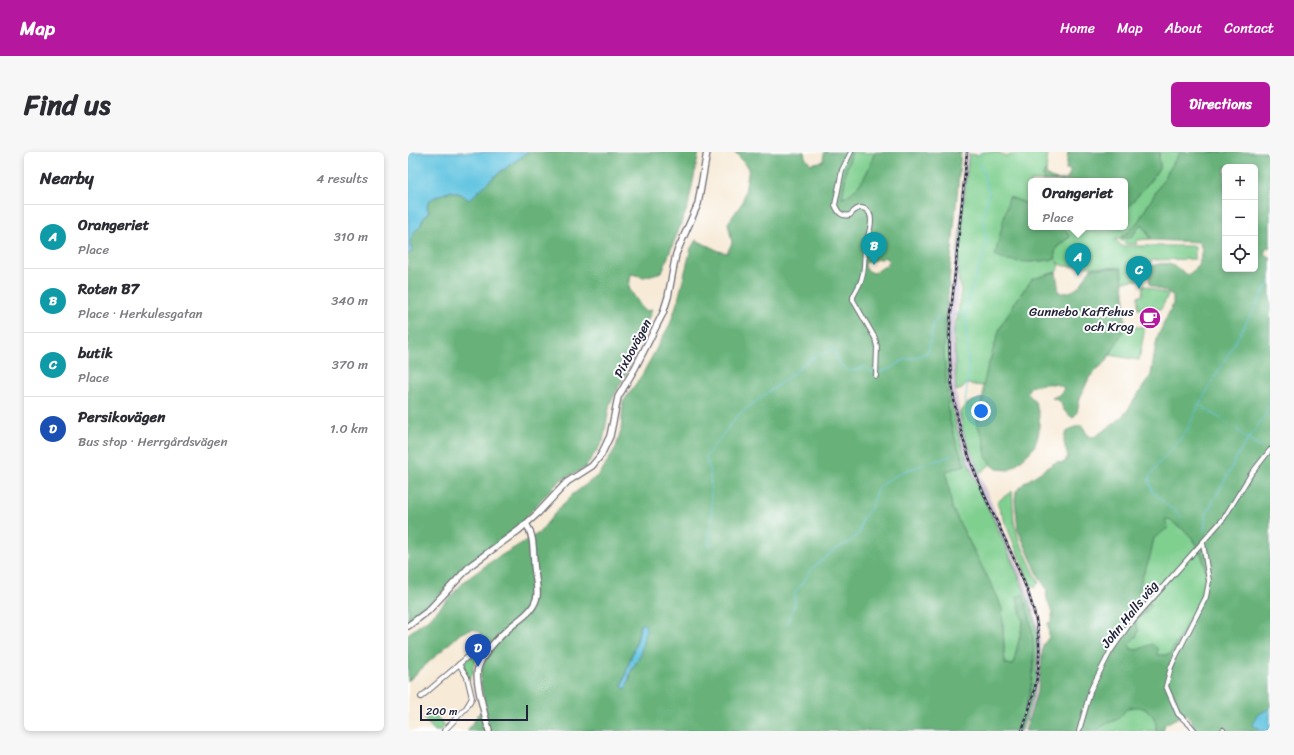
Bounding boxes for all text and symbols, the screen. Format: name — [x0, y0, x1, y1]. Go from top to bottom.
text: Map — [20, 12, 55, 45]
text: Home — [1060, 16, 1095, 41]
text: Map — [1117, 16, 1143, 41]
text: About — [1165, 16, 1202, 41]
text: Contact — [1224, 16, 1274, 41]
text: Find us — [24, 80, 111, 129]
button: Directions — [1171, 82, 1270, 127]
text: Nearby — [40, 163, 94, 193]
map controls — [1222, 164, 1258, 272]
button: + — [1222, 164, 1258, 200]
text: 4 results — [316, 167, 368, 190]
popup — [1028, 178, 1128, 230]
text: Orangeriet — [1042, 180, 1114, 206]
button: − — [1222, 200, 1258, 236]
text: Place — [1042, 206, 1074, 229]
text: Orangeriet — [78, 212, 149, 238]
text: A — [49, 225, 57, 248]
text: 310 m — [334, 225, 368, 248]
pin: B — [861, 232, 887, 265]
button: locate — [1222, 236, 1258, 272]
text: Place — [78, 238, 109, 261]
pin: A — [1065, 243, 1091, 276]
pin: C — [1126, 256, 1152, 289]
text: Roten B7 — [78, 276, 139, 302]
text: B — [49, 289, 57, 312]
text: 340 m — [331, 289, 368, 312]
place label: Gunnebo Kaffehus och Krog — [1029, 300, 1134, 338]
text: Place · Herkulesgatan — [78, 302, 202, 325]
cafe icon: Gunnebo Kaffehus och Krog — [1137, 305, 1163, 331]
street label: Pixbovägen — [607, 315, 658, 382]
text: butik — [78, 340, 113, 366]
text: C — [49, 353, 57, 376]
text: 370 m — [332, 353, 368, 376]
text: Place — [78, 366, 109, 389]
your location — [971, 401, 991, 421]
text: Persikovägen — [78, 404, 165, 430]
text: D — [49, 417, 57, 440]
text: 1.0 km — [330, 417, 368, 440]
text: Bus stop · Herrgårdsvägen — [78, 430, 228, 453]
street label: John Halls väg — [1094, 575, 1164, 654]
pin: D — [465, 634, 491, 667]
text: 200 m — [426, 702, 458, 721]
scale bar — [420, 703, 528, 722]

